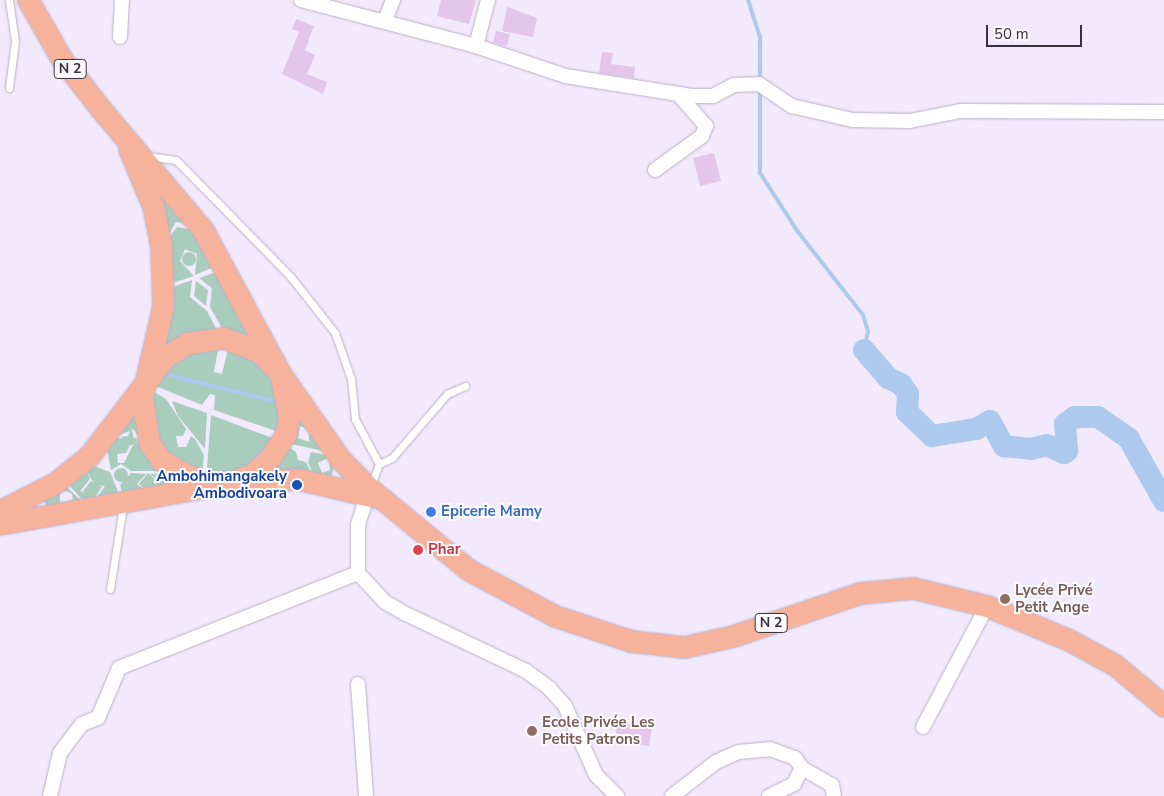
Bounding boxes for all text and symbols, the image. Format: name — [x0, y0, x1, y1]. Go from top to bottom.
scale bar — [989, 15, 1085, 47]
text: 50 m — [994, 24, 1029, 44]
road number: N 2 — [52, 58, 88, 80]
place label: Ambohimangakely Ambodivoara — [157, 467, 287, 502]
marker: Ambohimangakely Ambodivoara — [291, 479, 303, 491]
place label: Epicerie Mamy — [441, 503, 542, 521]
marker: Epicerie Mamy — [425, 506, 437, 518]
place label: Phar — [428, 541, 461, 559]
marker: Phar — [412, 544, 424, 556]
place label: Lycée Privé Petit Ange — [1015, 581, 1093, 616]
marker: Lycée Privé Petit Ange — [999, 593, 1011, 605]
road number: N 2 — [754, 612, 788, 634]
place label: Ecole Privée Les Petits Patrons — [542, 713, 655, 748]
marker: Ecole Privée Les Petits Patrons — [526, 725, 538, 737]

